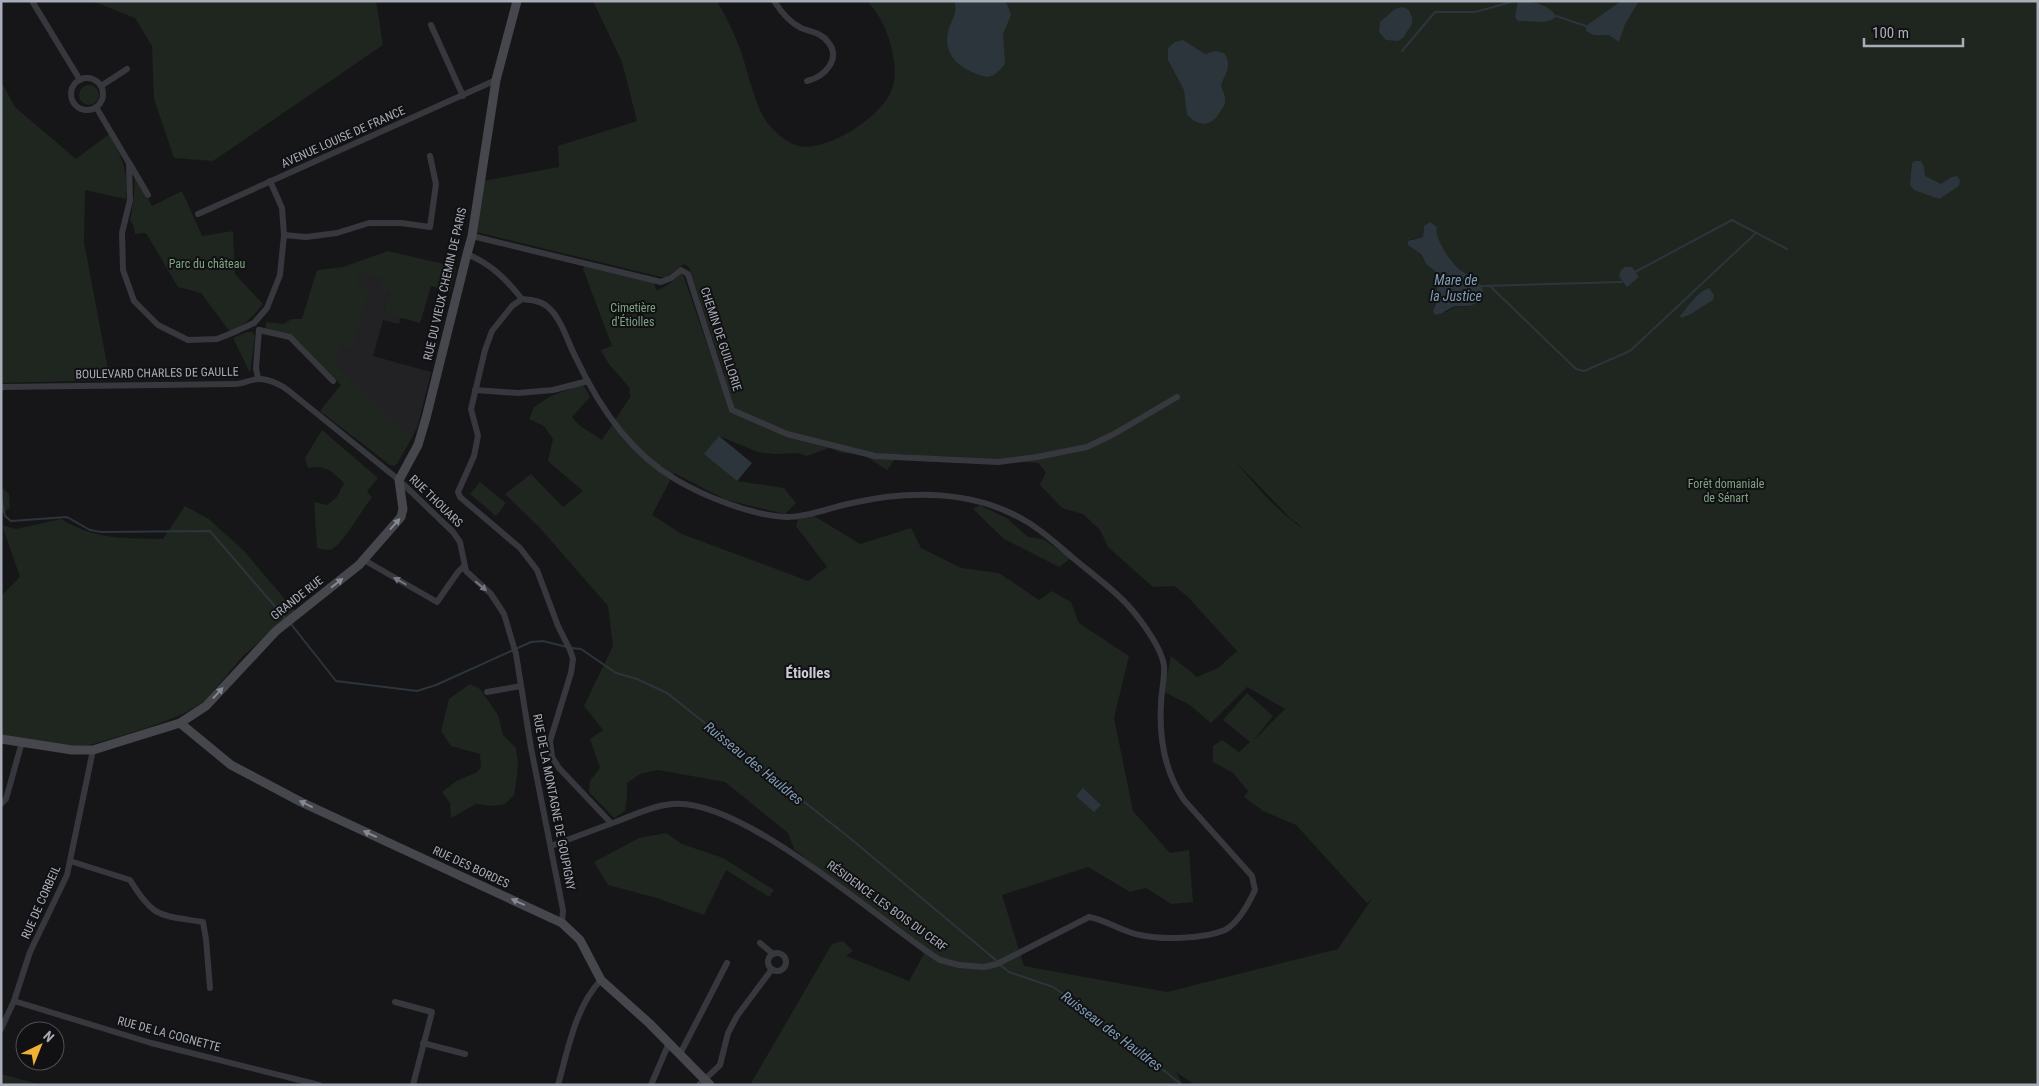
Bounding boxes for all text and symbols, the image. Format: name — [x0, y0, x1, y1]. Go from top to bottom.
scale bar — [1864, 15, 1963, 47]
text: 100 m — [1872, 24, 1909, 42]
street label: AVENUE LOUISE DE FRANCE — [279, 103, 407, 171]
street label: RUE DU VIEUX CHEMIN DE PARIS — [421, 206, 469, 362]
park label: Parc du château — [169, 257, 245, 271]
water label: Mare de la Justice — [1430, 272, 1482, 304]
street label: CHEMIN DE GUILLORIE — [698, 285, 744, 393]
park label: Cimetière d'Étiolles — [610, 301, 656, 329]
street label: BOULEVARD CHARLES DE GAULLE — [75, 365, 239, 381]
street label: RUE THOUARS — [406, 472, 466, 530]
park label: Forêt domaniale de Sénart — [1688, 477, 1765, 505]
one-way arrow — [389, 519, 401, 531]
street label: GRANDE RUE — [268, 573, 326, 623]
one-way arrow — [394, 576, 407, 585]
one-way arrow — [330, 577, 343, 588]
one-way arrow — [475, 580, 487, 591]
district label: Étiolles — [786, 664, 831, 682]
one-way arrow — [212, 687, 224, 699]
street label: RUE DE LA MONTAGNE DE GOUPIGNY — [530, 713, 578, 892]
water label: Ruisseau des Hauldres — [701, 718, 807, 808]
one-way arrow — [299, 800, 314, 808]
one-way arrow — [363, 830, 377, 838]
street label: RUE DES BORDES — [431, 843, 511, 891]
street label: RÉSIDENCE LES BOIS DU CERF — [824, 857, 951, 954]
street label: RUE DE CORBEIL — [19, 863, 64, 941]
one-way arrow — [511, 898, 525, 906]
water label: Ruisseau des Hauldres — [1058, 988, 1166, 1074]
street label: RUE DE LA COGNETTE — [116, 1014, 222, 1054]
north arrow — [15, 1021, 65, 1071]
text: N — [40, 1028, 57, 1045]

